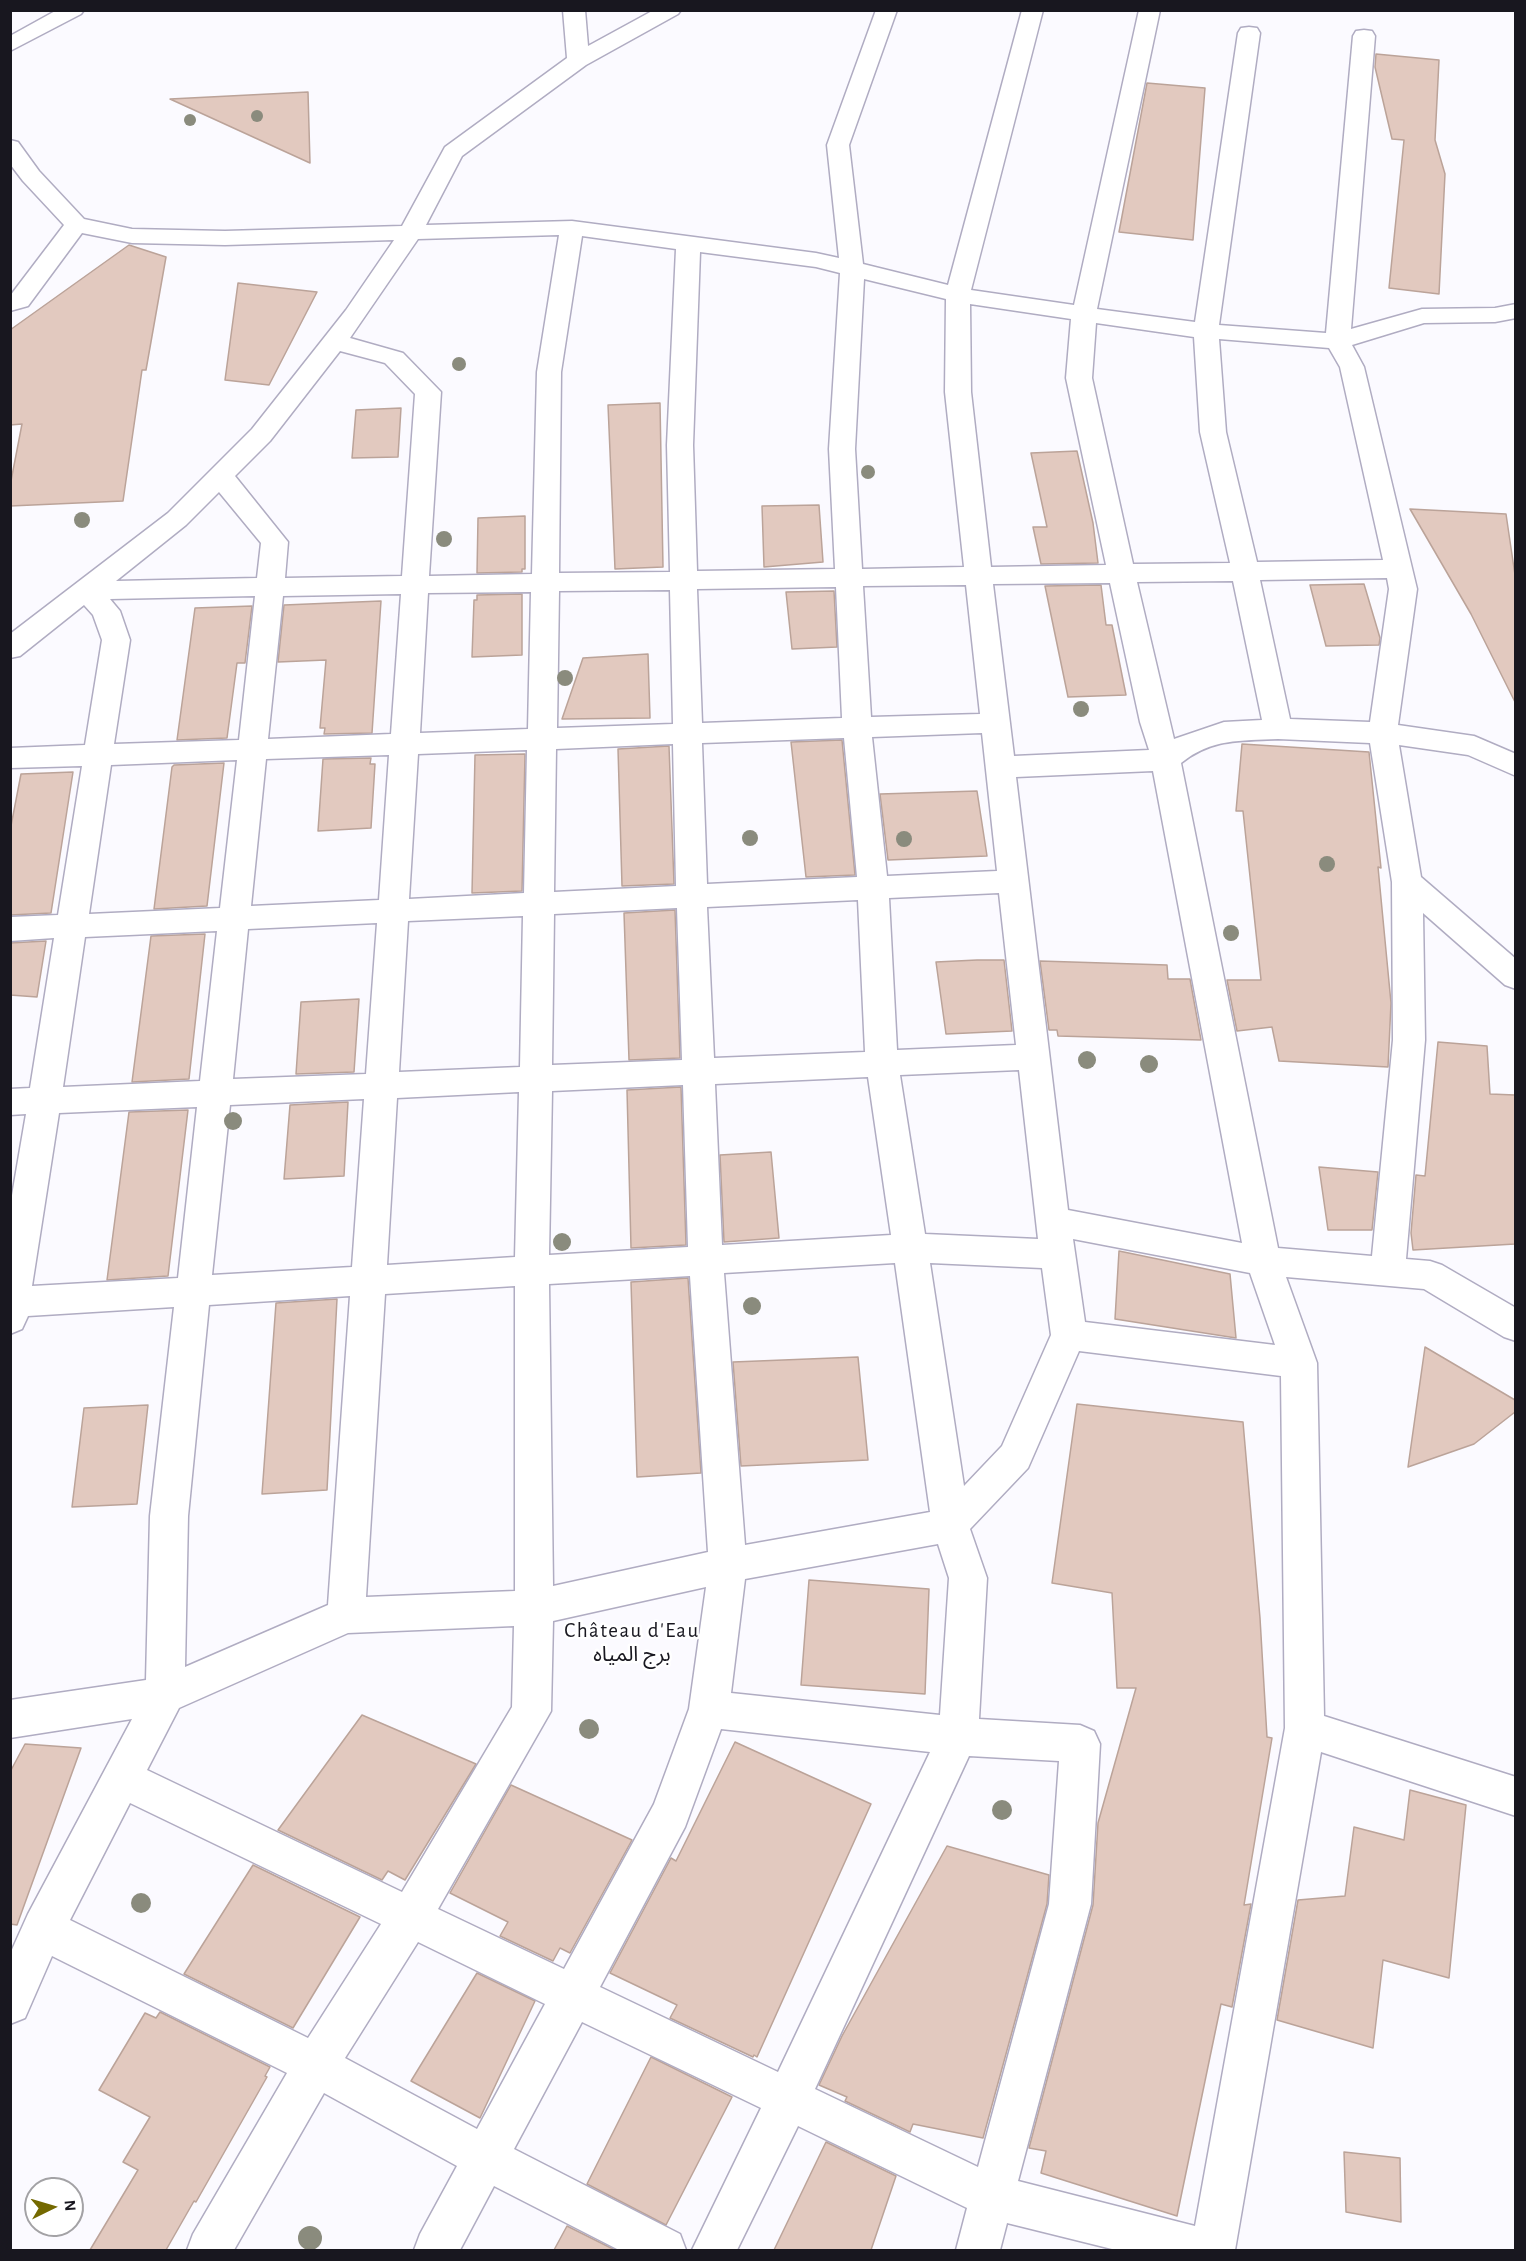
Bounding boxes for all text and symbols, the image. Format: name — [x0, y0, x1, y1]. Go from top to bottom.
district label: Château d'Eau برج المياه — [564, 1618, 700, 1668]
north arrow — [24, 2177, 84, 2237]
text: N — [61, 2199, 78, 2212]

